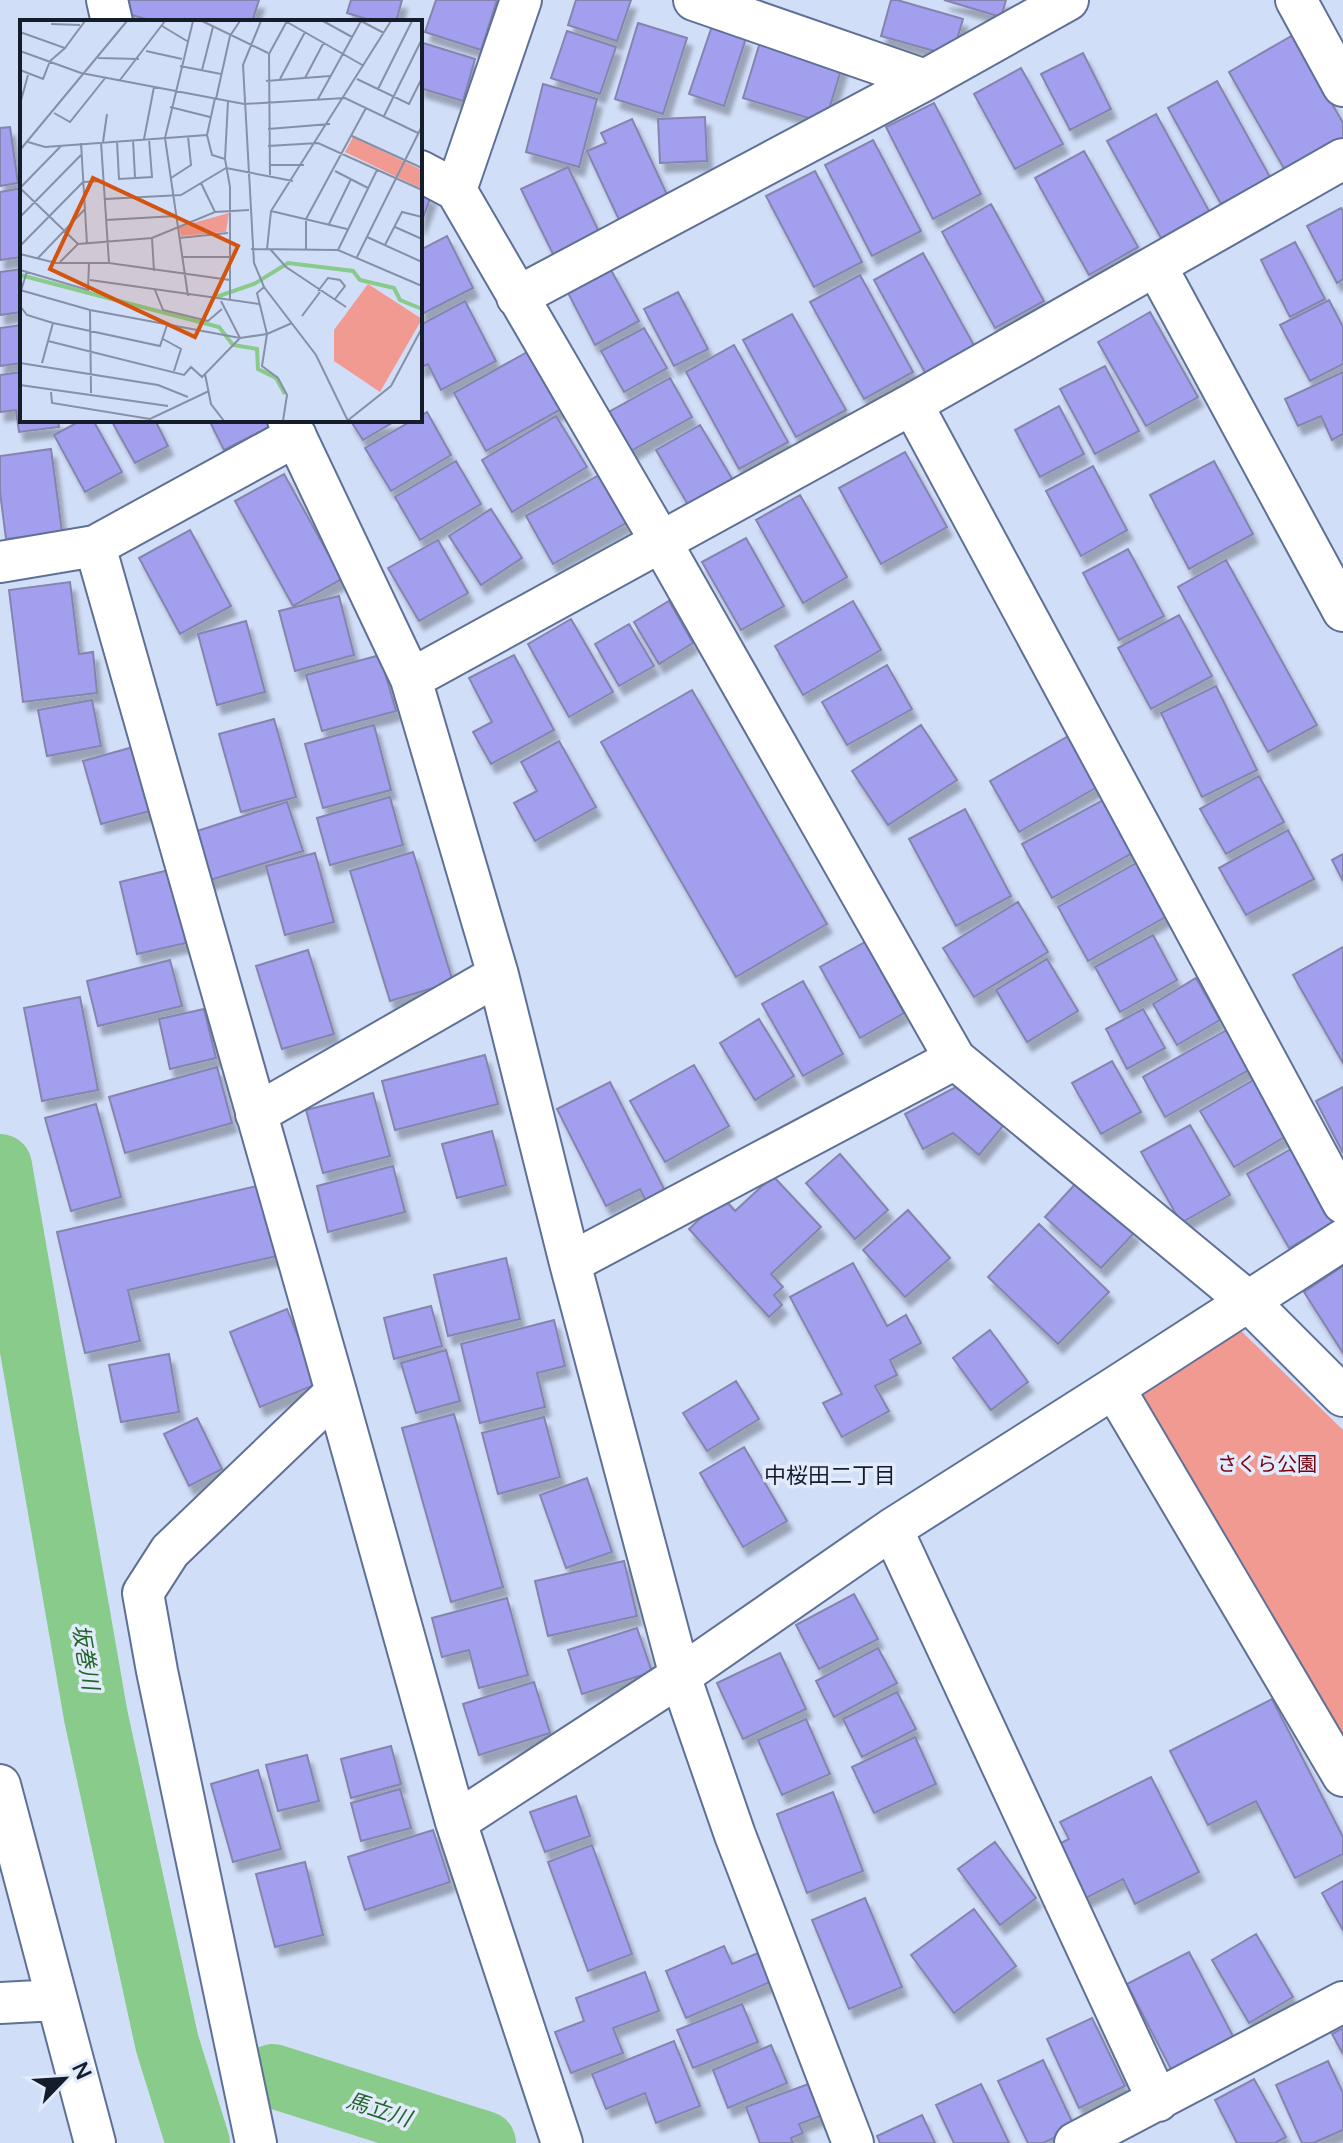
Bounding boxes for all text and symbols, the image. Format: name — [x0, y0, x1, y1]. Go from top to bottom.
inset map — [20, 20, 422, 422]
park label: さくら公園 — [1217, 1450, 1317, 1477]
district label: 中桜田二丁目 — [764, 1460, 896, 1490]
water label: 坂巻川 — [65, 1622, 107, 1694]
north arrow — [24, 2039, 104, 2119]
text: N — [65, 2057, 99, 2084]
water label: 馬立川 — [343, 2085, 417, 2134]

